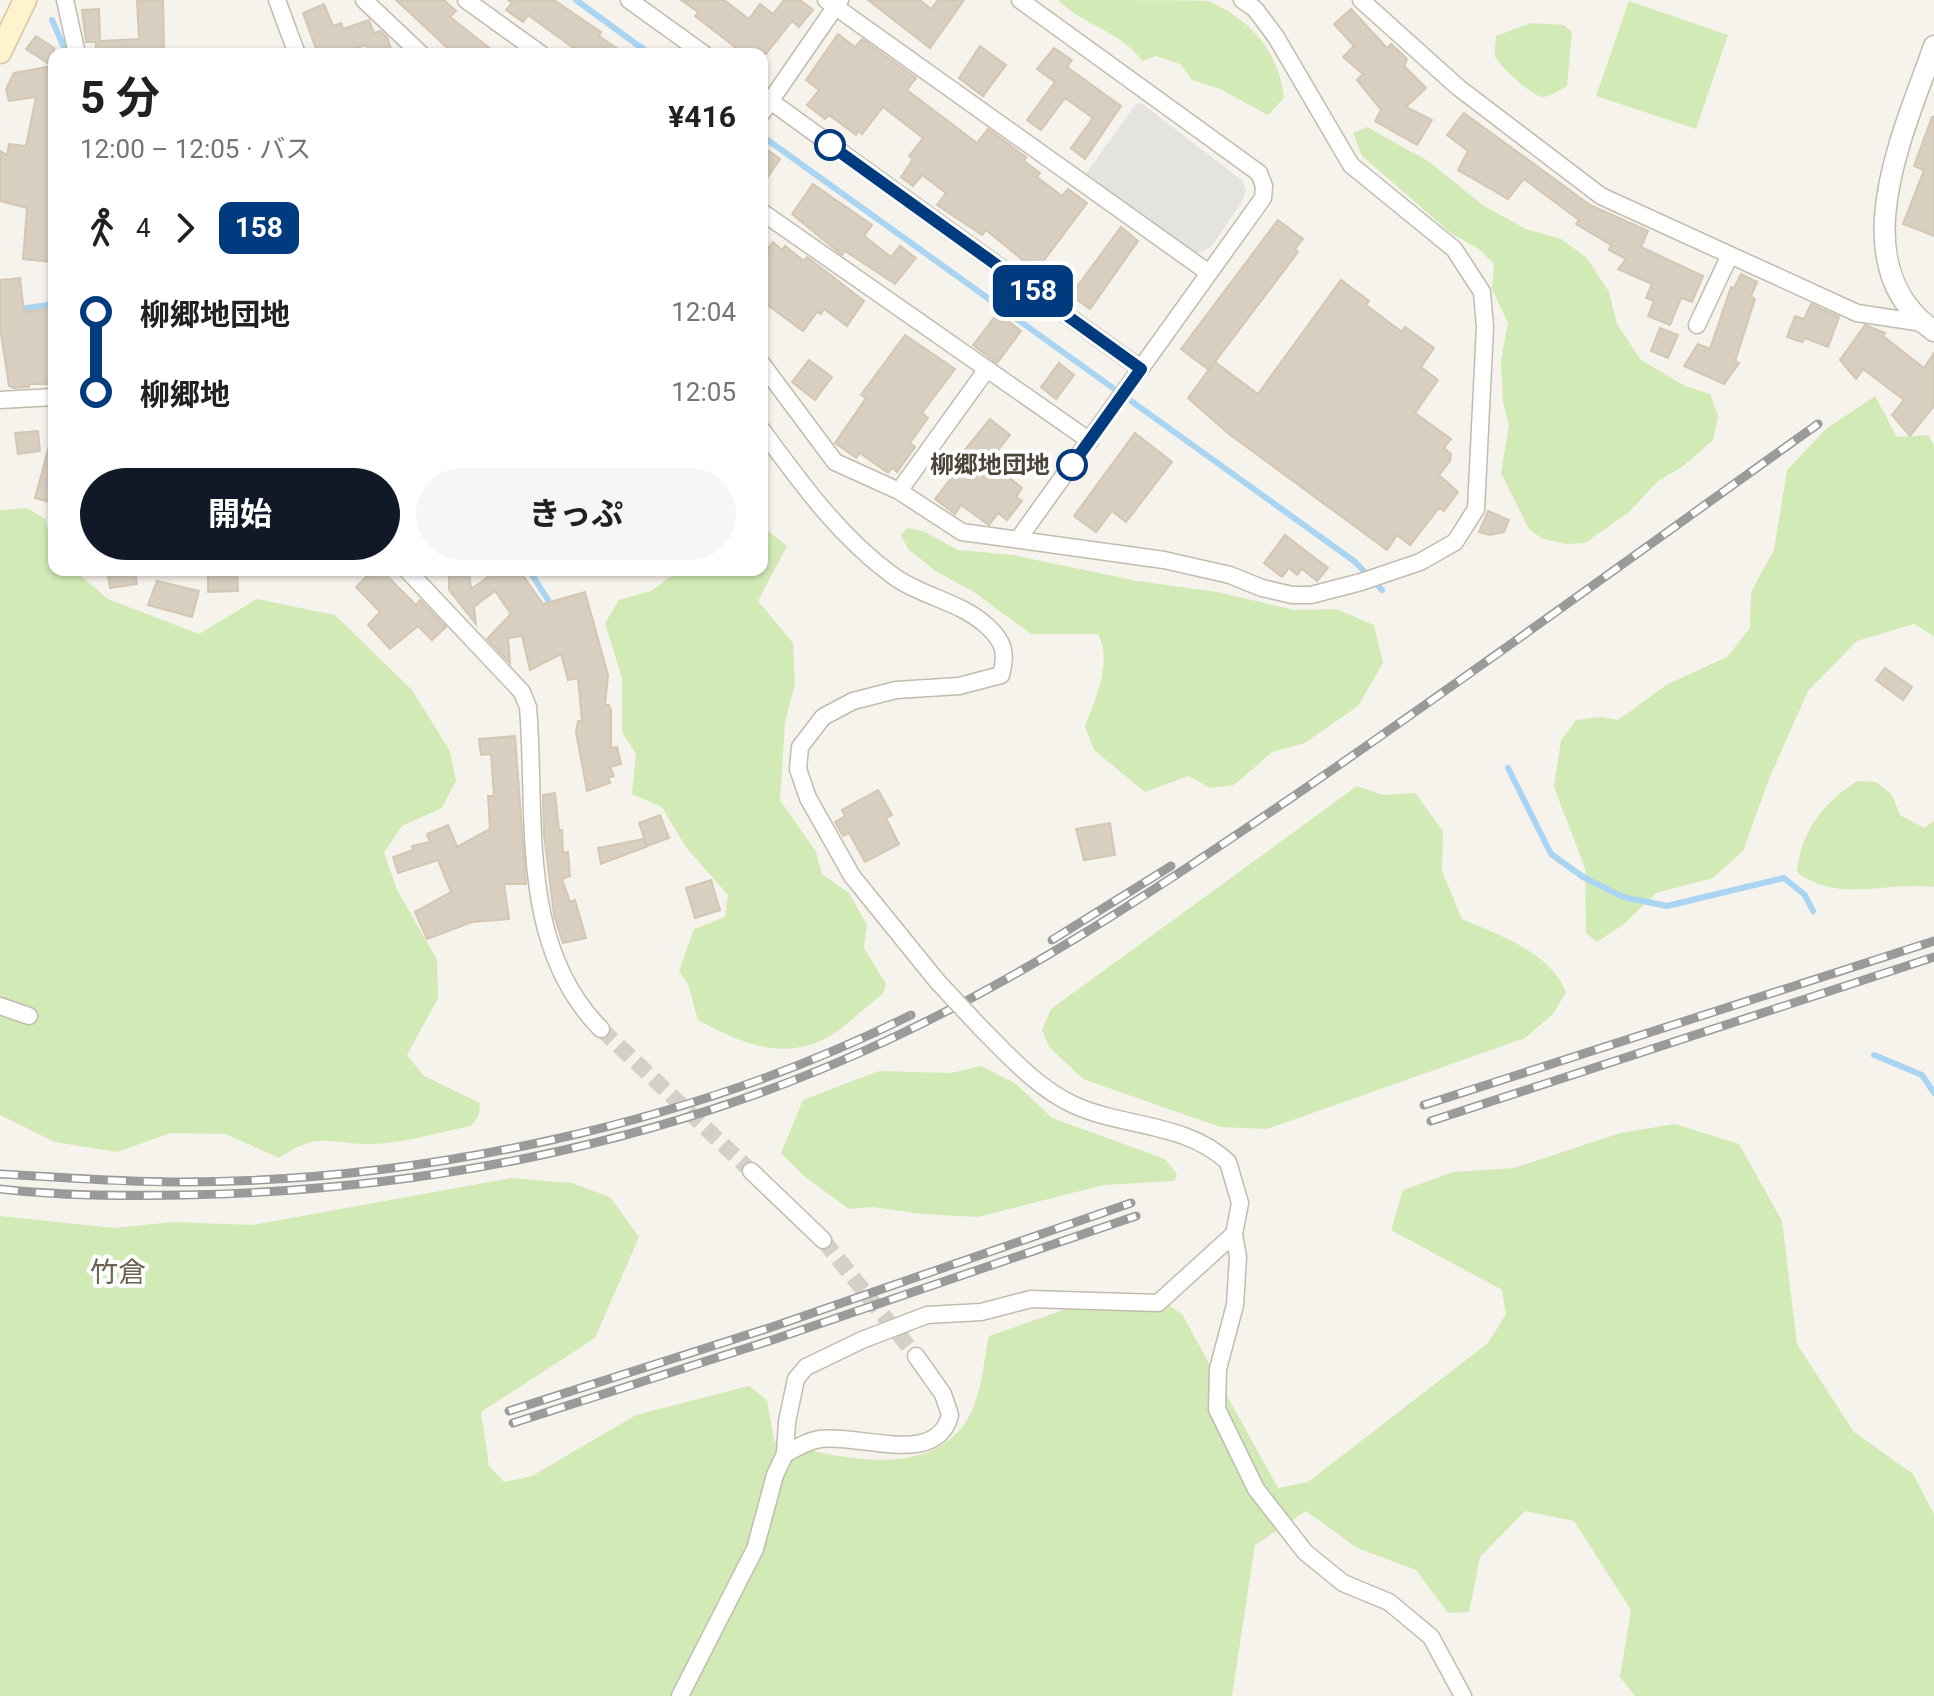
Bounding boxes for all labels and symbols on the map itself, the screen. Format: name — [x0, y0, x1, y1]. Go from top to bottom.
unlabelled marker — [815, 130, 845, 160]
line badge: 158 — [987, 265, 1079, 317]
marker: 柳郷地団地 — [1057, 450, 1087, 480]
place label: 柳郷地団地 — [930, 451, 1050, 479]
district label: 竹倉 — [90, 1256, 146, 1289]

